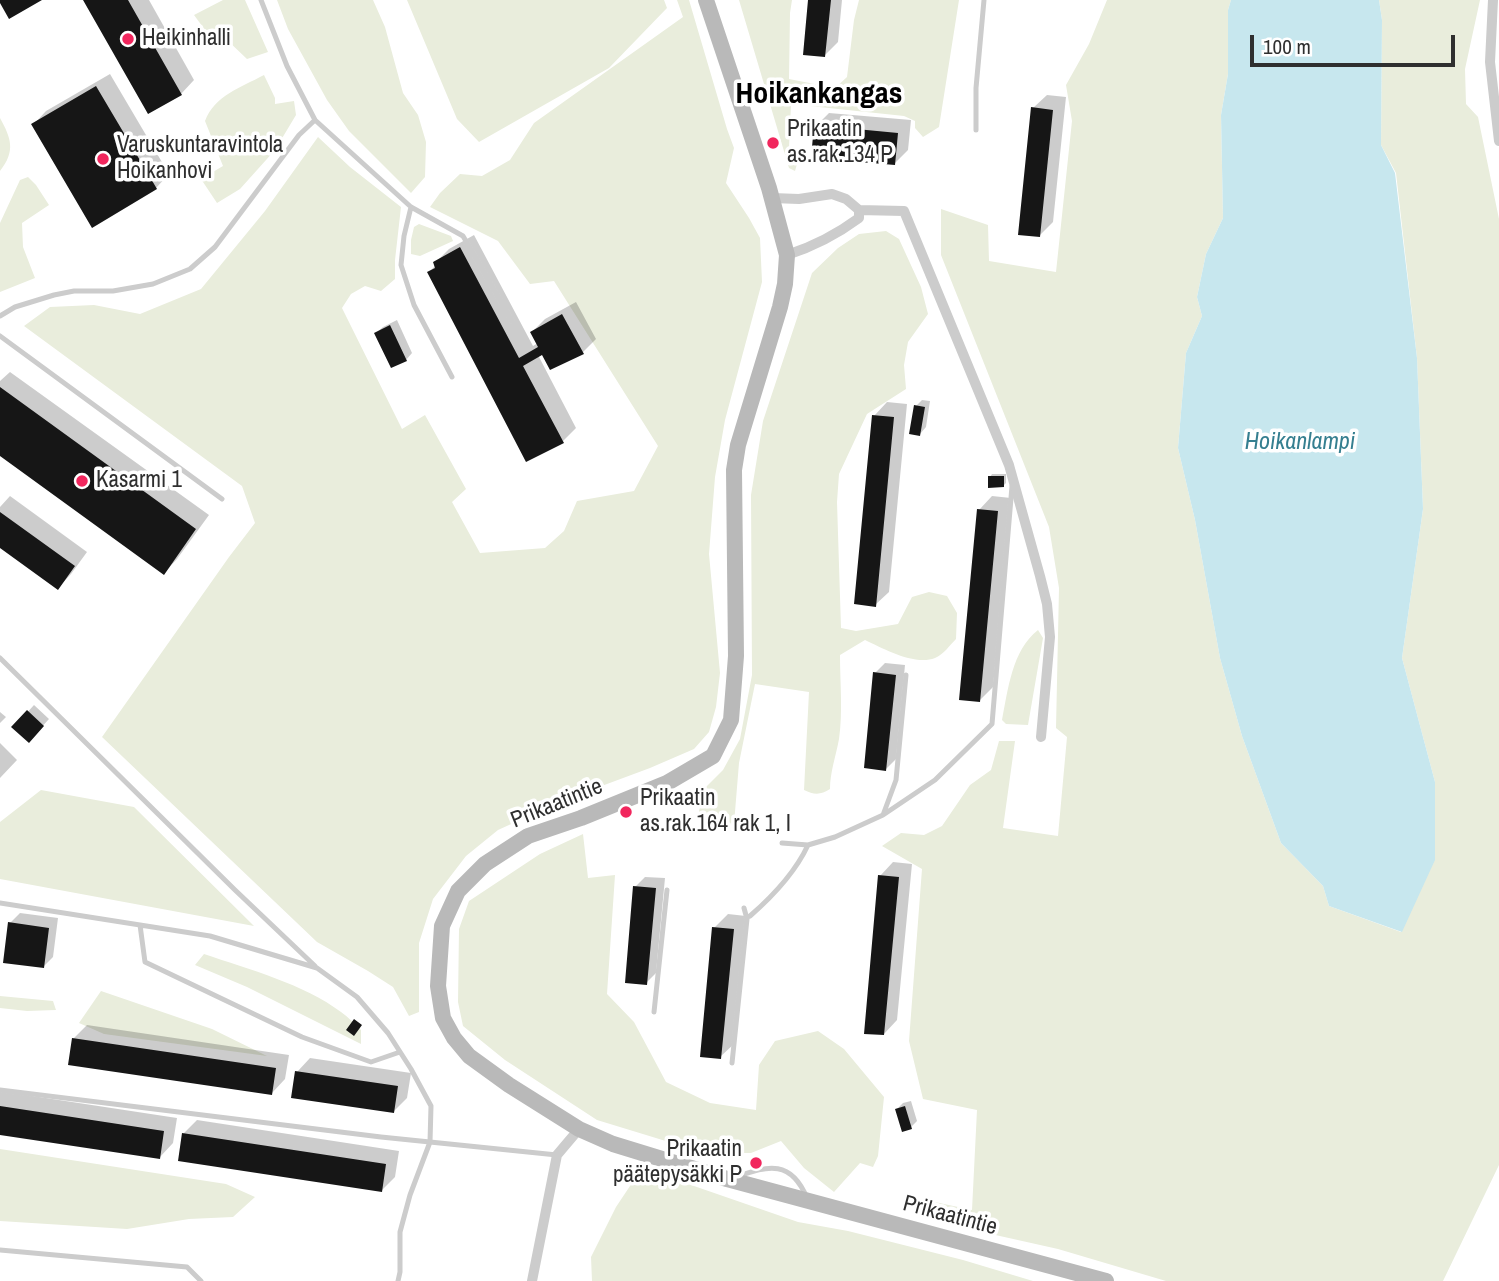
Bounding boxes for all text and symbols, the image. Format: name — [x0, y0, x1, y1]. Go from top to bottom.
scale bar — [1254, 21, 1459, 65]
place label: Heikinhalli — [142, 25, 231, 53]
marker: Heikinhalli — [120, 31, 136, 47]
text: 100 m — [1263, 32, 1311, 61]
district label: Hoikankangas — [736, 77, 902, 113]
place label: Prikaatin as.rak.134 P — [787, 116, 893, 170]
place label: Varuskuntaravintola Hoikanhovi — [117, 132, 283, 186]
marker: Prikaatin as.rak.134 P — [765, 135, 781, 151]
marker: Varuskuntaravintola Hoikanhovi — [95, 151, 111, 167]
water label: Hoikanlampi — [1245, 429, 1355, 457]
place label: Kasarmi 1 — [96, 467, 182, 495]
marker: Kasarmi 1 — [74, 473, 90, 489]
street label: Prikaatintie — [507, 773, 607, 835]
place label: Prikaatin as.rak.164 rak 1, I — [640, 785, 791, 839]
marker: Prikaatin as.rak.164 rak 1, I — [618, 804, 634, 820]
place label: Prikaatin päätepysäkki P — [613, 1136, 742, 1190]
marker: Prikaatin päätepysäkki P — [748, 1155, 764, 1171]
street label: Prikaatintie — [900, 1190, 1000, 1242]

